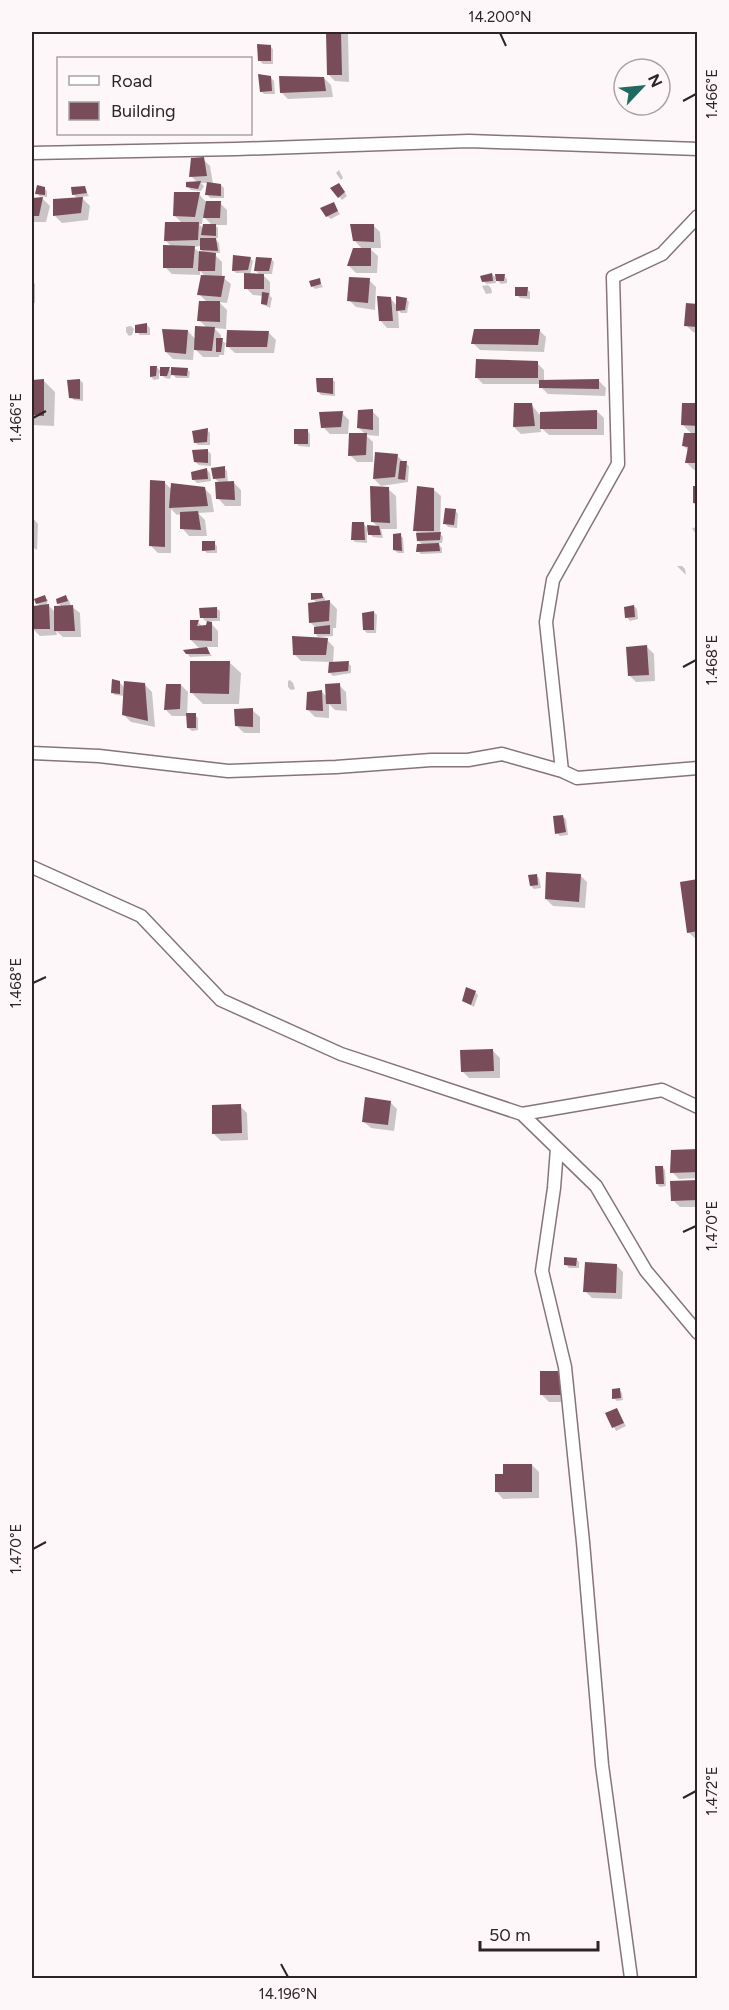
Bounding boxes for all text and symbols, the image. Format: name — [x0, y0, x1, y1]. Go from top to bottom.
text: 14.200°N — [468, 8, 532, 26]
legend — [57, 57, 252, 135]
north arrow — [612, 57, 672, 117]
text: 1.466°E — [703, 69, 721, 119]
text: Road — [111, 70, 152, 92]
text: N — [644, 71, 666, 90]
text: Building — [111, 100, 176, 122]
text: 1.466°E — [7, 393, 25, 443]
text: 1.468°E — [703, 635, 721, 685]
text: 1.468°E — [7, 958, 25, 1008]
text: 1.470°E — [703, 1201, 721, 1251]
text: 1.470°E — [7, 1524, 25, 1574]
text: 1.472°E — [703, 1766, 721, 1816]
scale bar — [480, 1914, 598, 1952]
text: 50 m — [489, 1924, 531, 1946]
text: 14.196°N — [259, 1985, 317, 2003]

